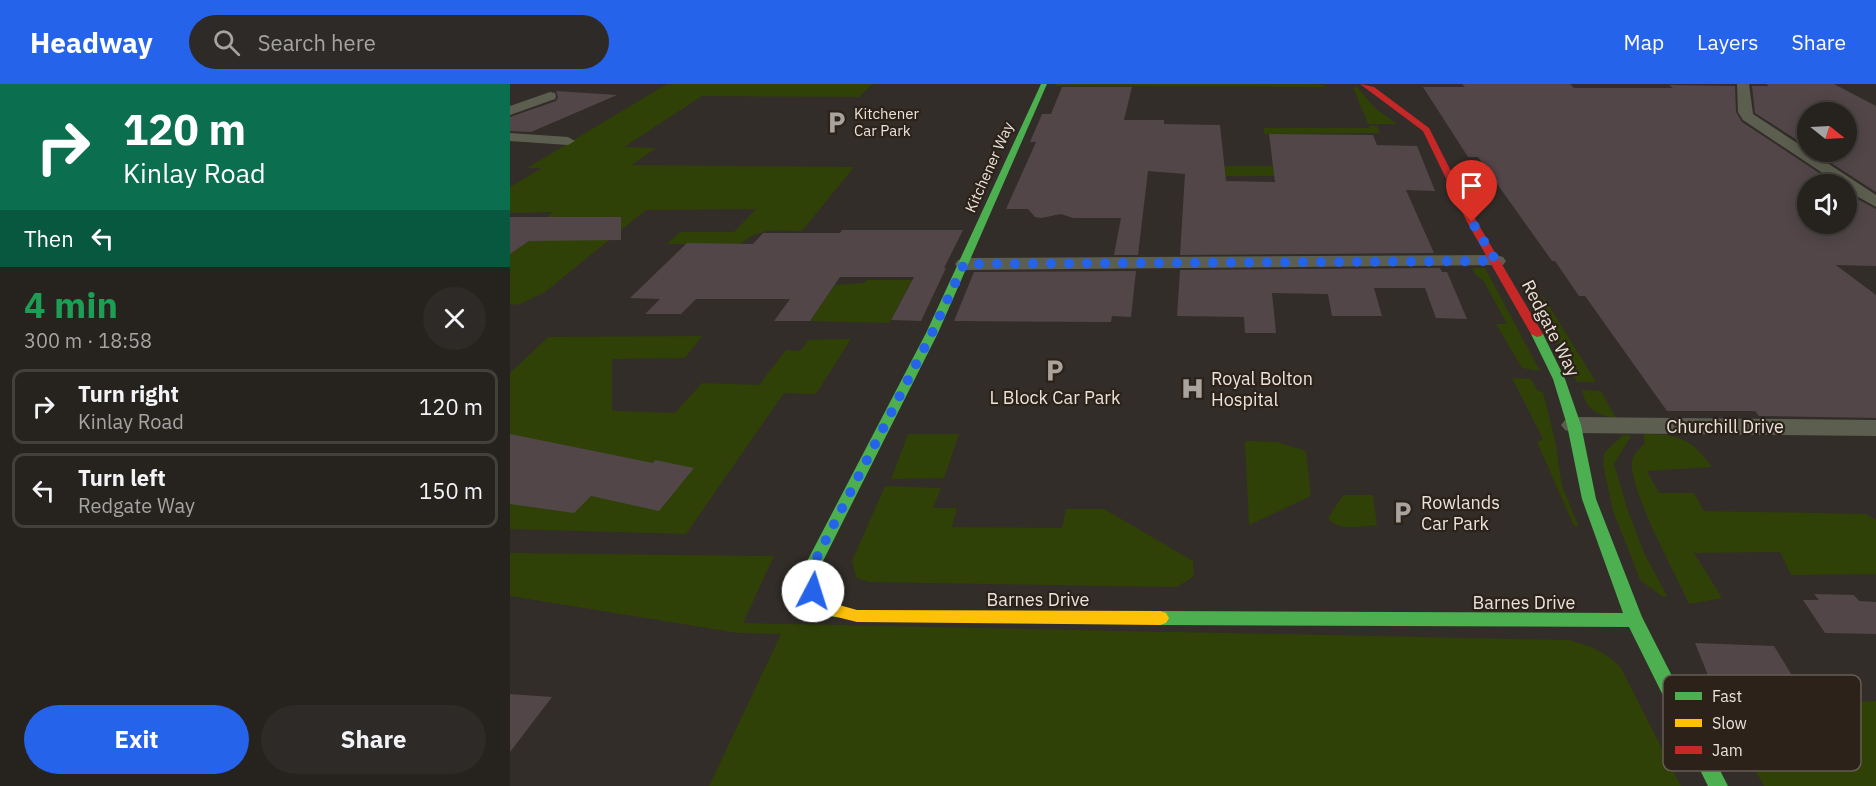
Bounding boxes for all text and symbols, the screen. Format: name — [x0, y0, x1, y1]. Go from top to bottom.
search box — [189, 15, 609, 69]
text: Headway — [30, 24, 153, 61]
icon: search — [210, 26, 243, 59]
text: Search here — [258, 28, 376, 57]
text: Map — [1624, 28, 1664, 56]
text: Layers — [1697, 28, 1759, 56]
text: Share — [1792, 28, 1846, 56]
text: 120 m — [123, 102, 246, 157]
north arrow — [1797, 102, 1857, 162]
map controls — [1797, 102, 1857, 234]
place label: Kitchener Car Park — [854, 104, 920, 140]
icon: right — [24, 108, 102, 186]
parking icon: Kitchener Car Park — [823, 109, 849, 135]
street label: Kitchener Way — [961, 118, 1018, 215]
text: Kinlay Road — [123, 155, 266, 190]
pin — [1446, 160, 1497, 222]
icon: arrive — [1455, 169, 1488, 202]
button: sound — [1797, 174, 1857, 234]
icon: left — [86, 222, 119, 255]
text: Then — [24, 224, 74, 253]
street label: Redgate Way — [1517, 276, 1585, 380]
text: 4 min — [24, 281, 118, 328]
button: close — [423, 287, 486, 350]
text: 300 m · 18:58 — [24, 327, 152, 354]
parking icon: L Block Car Park — [1042, 358, 1068, 384]
place label: Royal Bolton Hospital — [1211, 367, 1313, 411]
hospital icon: Royal Bolton Hospital — [1180, 375, 1206, 401]
text: Turn right — [78, 379, 179, 408]
place label: L Block Car Park — [990, 386, 1121, 409]
icon: right — [27, 390, 60, 423]
text: 120 m — [419, 392, 483, 421]
text: Kinlay Road — [78, 408, 184, 435]
street label: Churchill Drive — [1666, 415, 1784, 438]
text: Turn left — [78, 463, 166, 492]
icon: left — [27, 474, 60, 507]
text: 150 m — [419, 476, 483, 505]
place label: Rowlands Car Park — [1421, 491, 1500, 535]
text: Redgate Way — [78, 492, 195, 519]
parking icon: Rowlands Car Park — [1390, 499, 1416, 525]
position arrow — [781, 559, 845, 623]
street label: Barnes Drive — [987, 588, 1090, 611]
street label: Barnes Drive — [1473, 591, 1576, 614]
legend — [1663, 675, 1861, 771]
text: Fast — [1712, 686, 1742, 706]
button: Exit — [24, 705, 249, 774]
button: Share — [261, 705, 486, 774]
text: Slow — [1712, 713, 1747, 733]
text: Jam — [1712, 740, 1743, 760]

